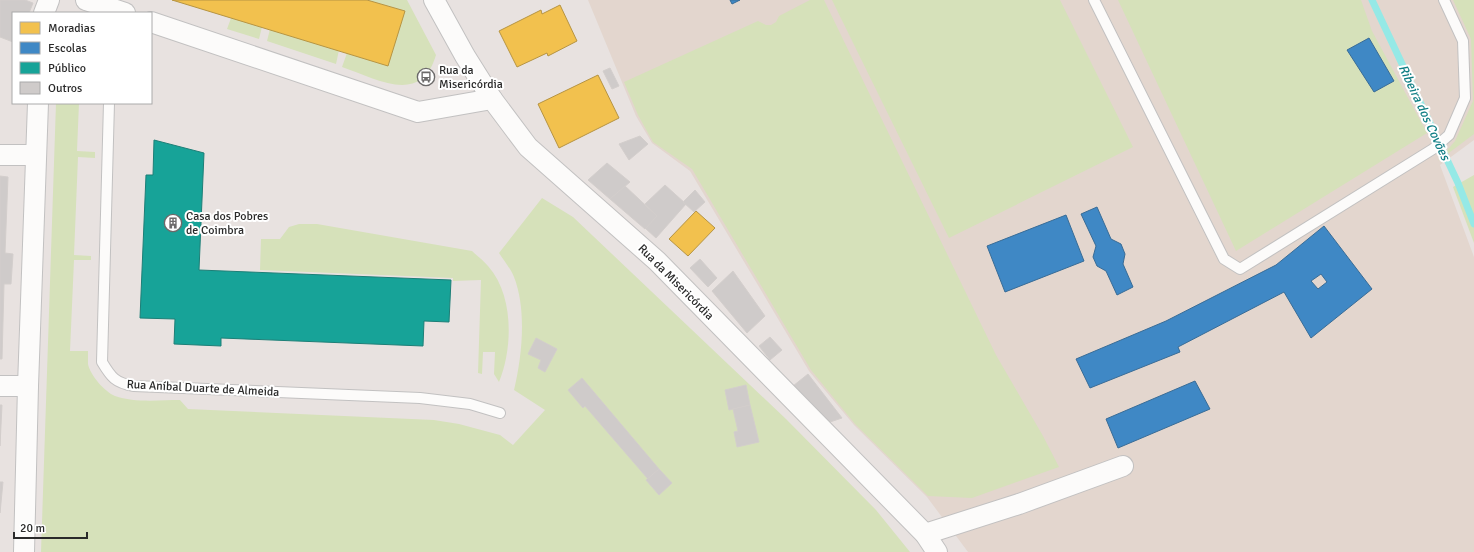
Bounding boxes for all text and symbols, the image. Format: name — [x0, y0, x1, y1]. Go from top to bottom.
legend — [12, 12, 152, 104]
text: Moradias — [48, 21, 95, 36]
text: Escolas — [48, 41, 87, 56]
text: Público — [48, 61, 86, 76]
water label: Ribeira dos Covões — [1395, 62, 1454, 164]
place label: Rua da Misericórdia — [439, 63, 503, 92]
bus stop icon: Rua da Misericórdia — [416, 67, 436, 87]
text: Outros — [48, 81, 82, 96]
place label: Casa dos Pobres de Coimbra — [186, 209, 268, 238]
building icon: Casa dos Pobres de Coimbra — [163, 213, 183, 233]
street label: Rua da Misericórdia — [635, 241, 717, 323]
street label: Rua Aníbal Duarte de Almeida — [126, 377, 280, 400]
scale bar — [14, 514, 87, 540]
text: 20 m — [20, 521, 45, 536]

